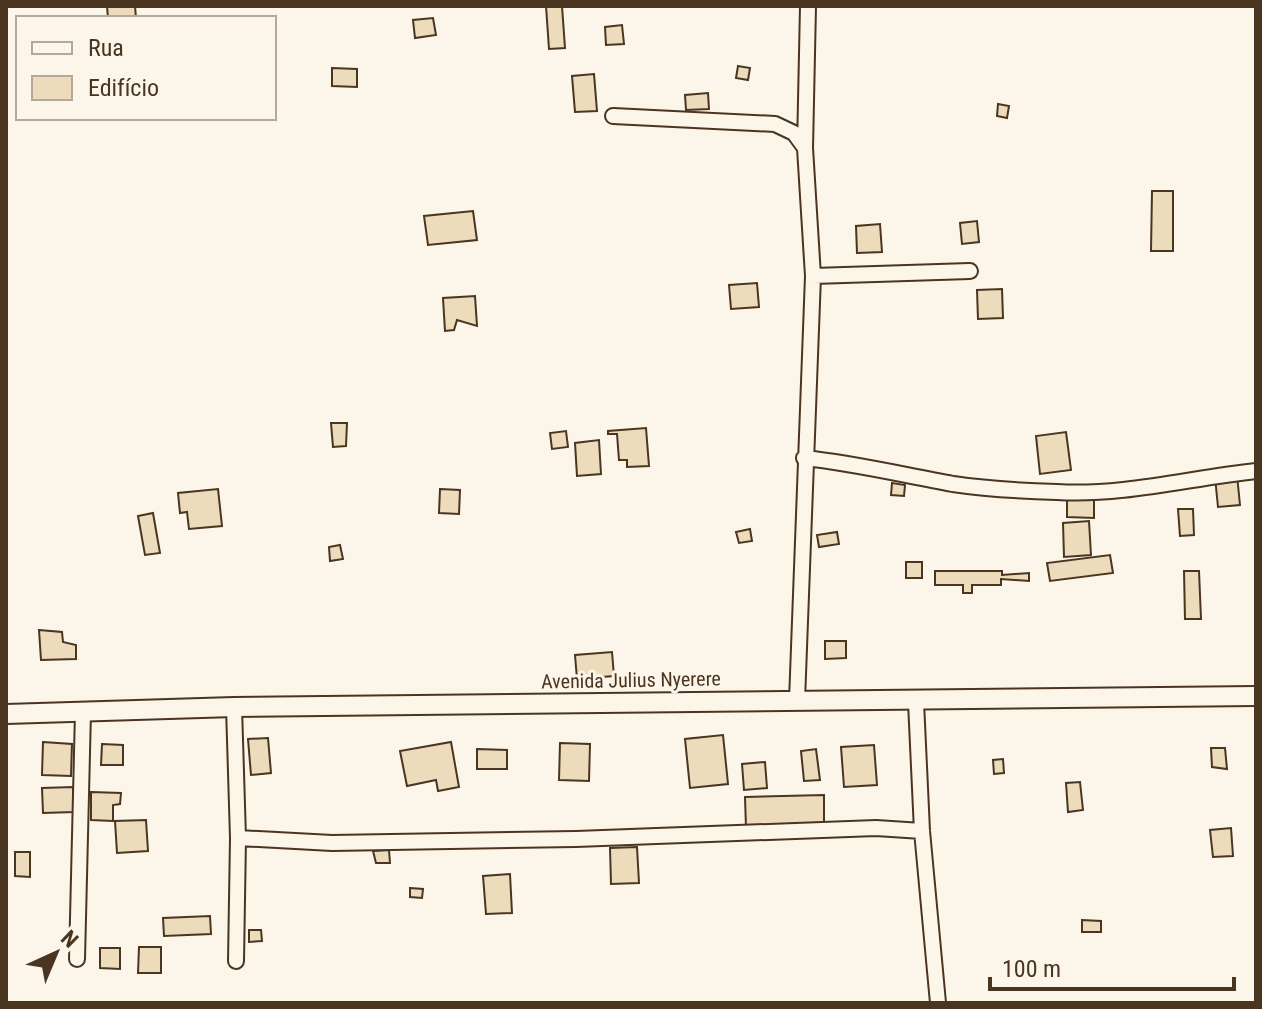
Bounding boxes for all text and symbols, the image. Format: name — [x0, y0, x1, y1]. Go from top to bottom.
legend — [16, 16, 276, 120]
text: Rua — [88, 34, 124, 62]
text: Edifício — [88, 74, 159, 102]
street label: Avenida Julius Nyerere — [541, 666, 721, 694]
north arrow — [16, 913, 96, 993]
text: N — [56, 925, 83, 953]
scale bar — [990, 941, 1234, 991]
text: 100 m — [1002, 955, 1061, 983]

